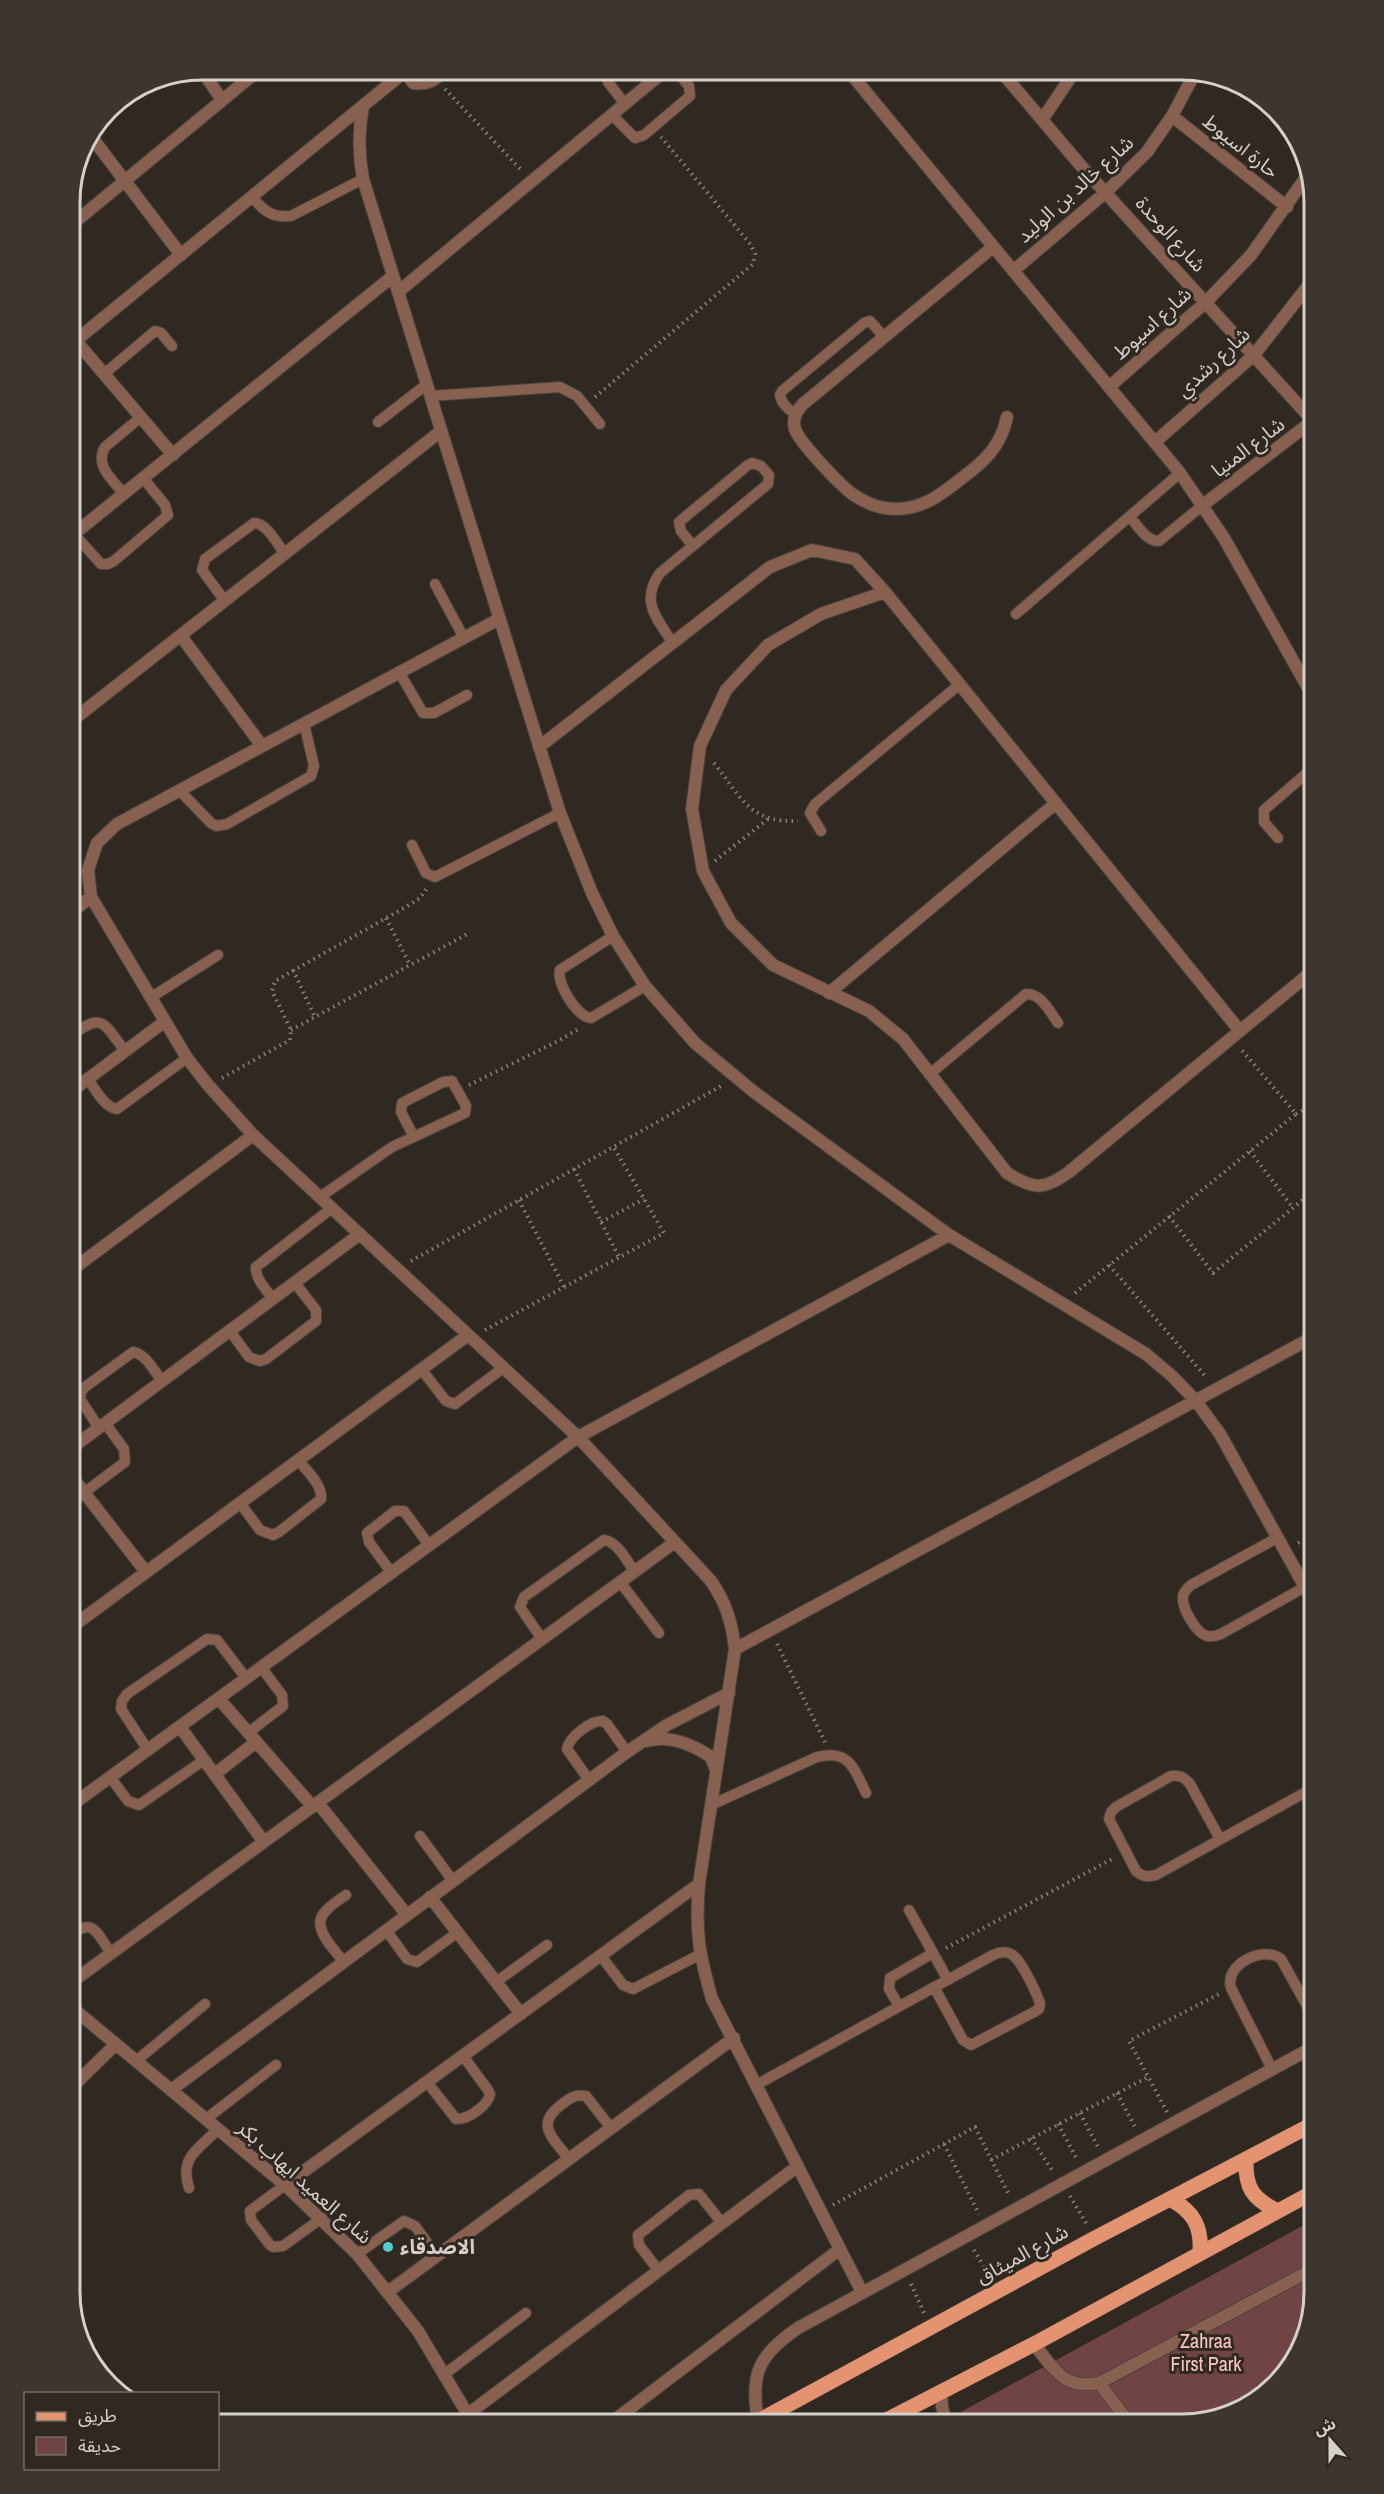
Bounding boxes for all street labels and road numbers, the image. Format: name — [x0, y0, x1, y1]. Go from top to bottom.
street label: حارة اسيوط — [1198, 107, 1285, 184]
street label: شارع خالد بن الوليد — [1010, 129, 1140, 250]
street label: شارع الوحدة — [1129, 190, 1213, 279]
street label: شارع اسيوط — [1107, 280, 1198, 366]
street label: شارع رشدي — [1170, 320, 1257, 405]
street label: شارع المنيا — [1206, 410, 1291, 485]
street label: شارع العميد ايهاب بكر — [230, 2113, 379, 2251]
street label: شارع الميثاق — [971, 2217, 1074, 2292]

